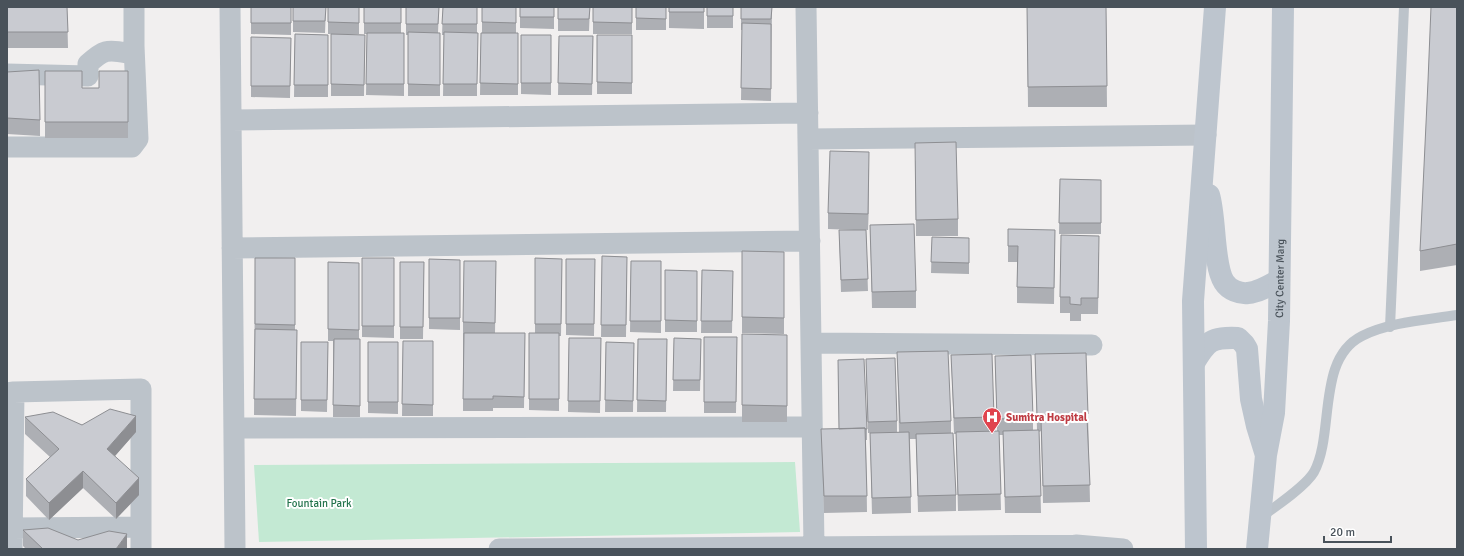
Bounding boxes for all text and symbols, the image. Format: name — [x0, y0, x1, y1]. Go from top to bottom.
street label: City Center Marg — [1273, 238, 1287, 318]
hospital icon: Sumitra Hospital — [981, 406, 1003, 434]
place label: Sumitra Hospital — [1006, 411, 1088, 424]
park label: Fountain Park — [286, 497, 352, 510]
scale bar — [1324, 518, 1391, 544]
text: 20 m — [1330, 525, 1355, 540]

